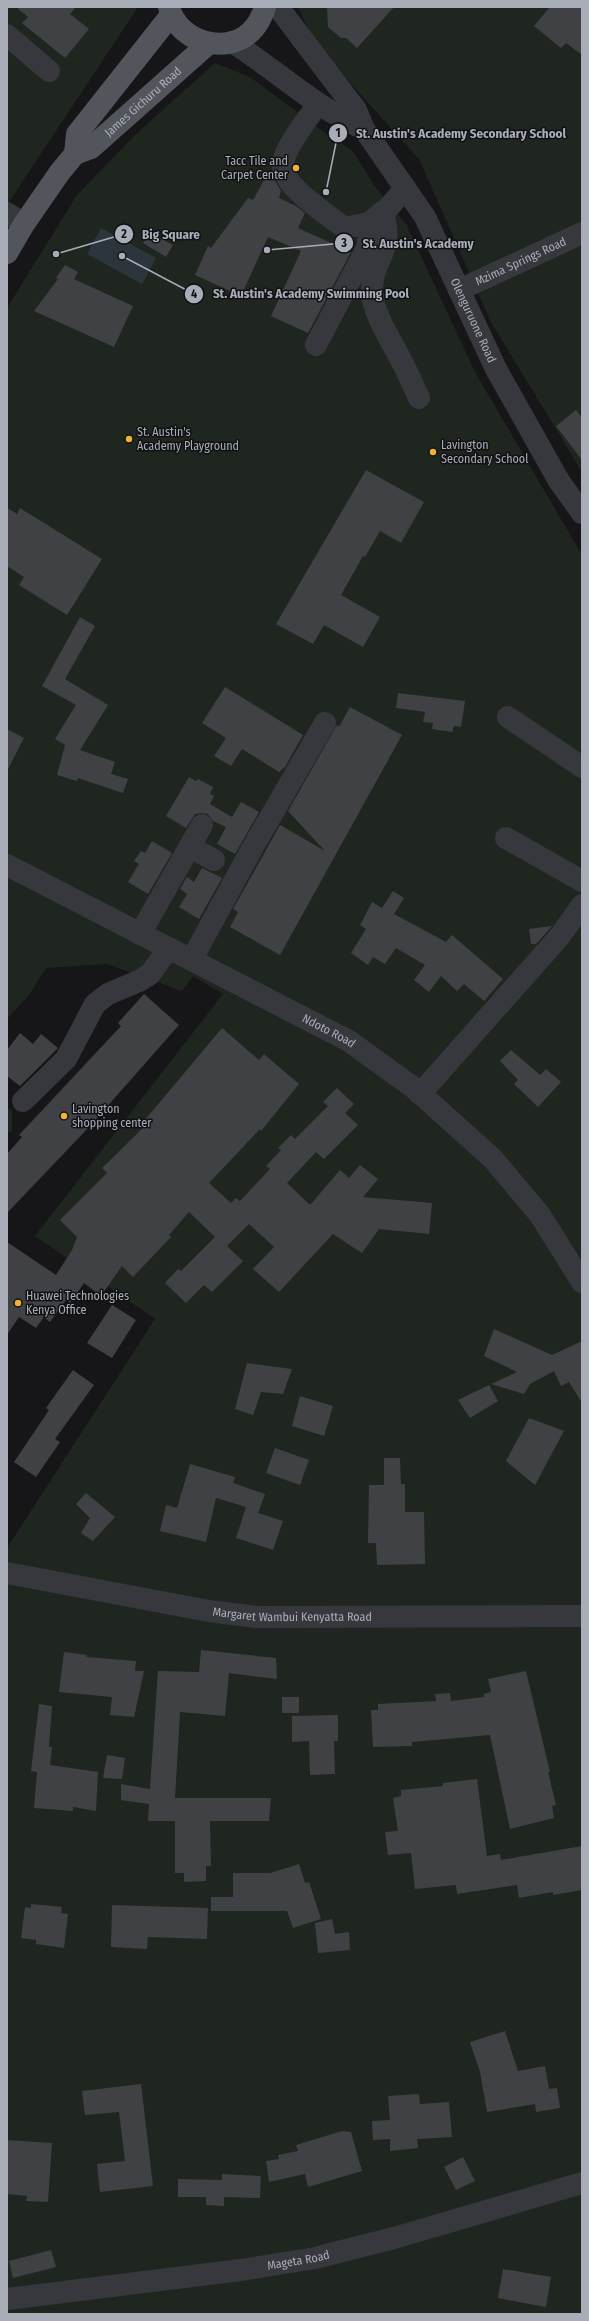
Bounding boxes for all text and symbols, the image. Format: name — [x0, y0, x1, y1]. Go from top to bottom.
street label: James Gichuru Road — [102, 64, 184, 140]
callout: St. Austin's Academy Secondary School — [328, 121, 574, 146]
text: 1 — [335, 126, 341, 140]
text: St. Austin's Academy Secondary School — [356, 126, 567, 141]
place label: Tacc Tile and Carpet Center — [221, 154, 289, 182]
marker: Tacc Tile and Carpet Center — [291, 163, 301, 173]
callout: Big Square — [114, 222, 208, 247]
text: 2 — [120, 227, 127, 241]
text: Big Square — [142, 227, 200, 242]
callout: St. Austin's Academy — [334, 231, 481, 256]
street label: Mzima Springs Road — [473, 234, 568, 288]
text: 3 — [340, 236, 347, 250]
text: St. Austin's Academy — [362, 236, 474, 251]
street label: Olenguruone Road — [448, 276, 499, 365]
callout: St. Austin's Academy Swimming Pool — [184, 281, 417, 306]
text: St. Austin's Academy Swimming Pool — [213, 286, 410, 301]
text: 4 — [191, 287, 197, 301]
place label: St. Austin's Academy Playground — [137, 425, 239, 453]
marker: St. Austin's Academy Playground — [124, 434, 134, 444]
place label: Lavington Secondary School — [441, 438, 528, 466]
marker: Lavington Secondary School — [428, 447, 438, 457]
street label: Ndoto Road — [300, 1011, 358, 1050]
place label: Lavington shopping center — [72, 1102, 152, 1130]
marker: Lavington shopping center — [59, 1111, 69, 1121]
place label: Huawei Technologies Kenya Office — [26, 1289, 129, 1317]
marker: Huawei Technologies Kenya Office — [13, 1298, 23, 1308]
street label: Margaret Wambui Kenyatta Road — [212, 1605, 372, 1624]
street label: Mageta Road — [266, 2248, 331, 2273]

